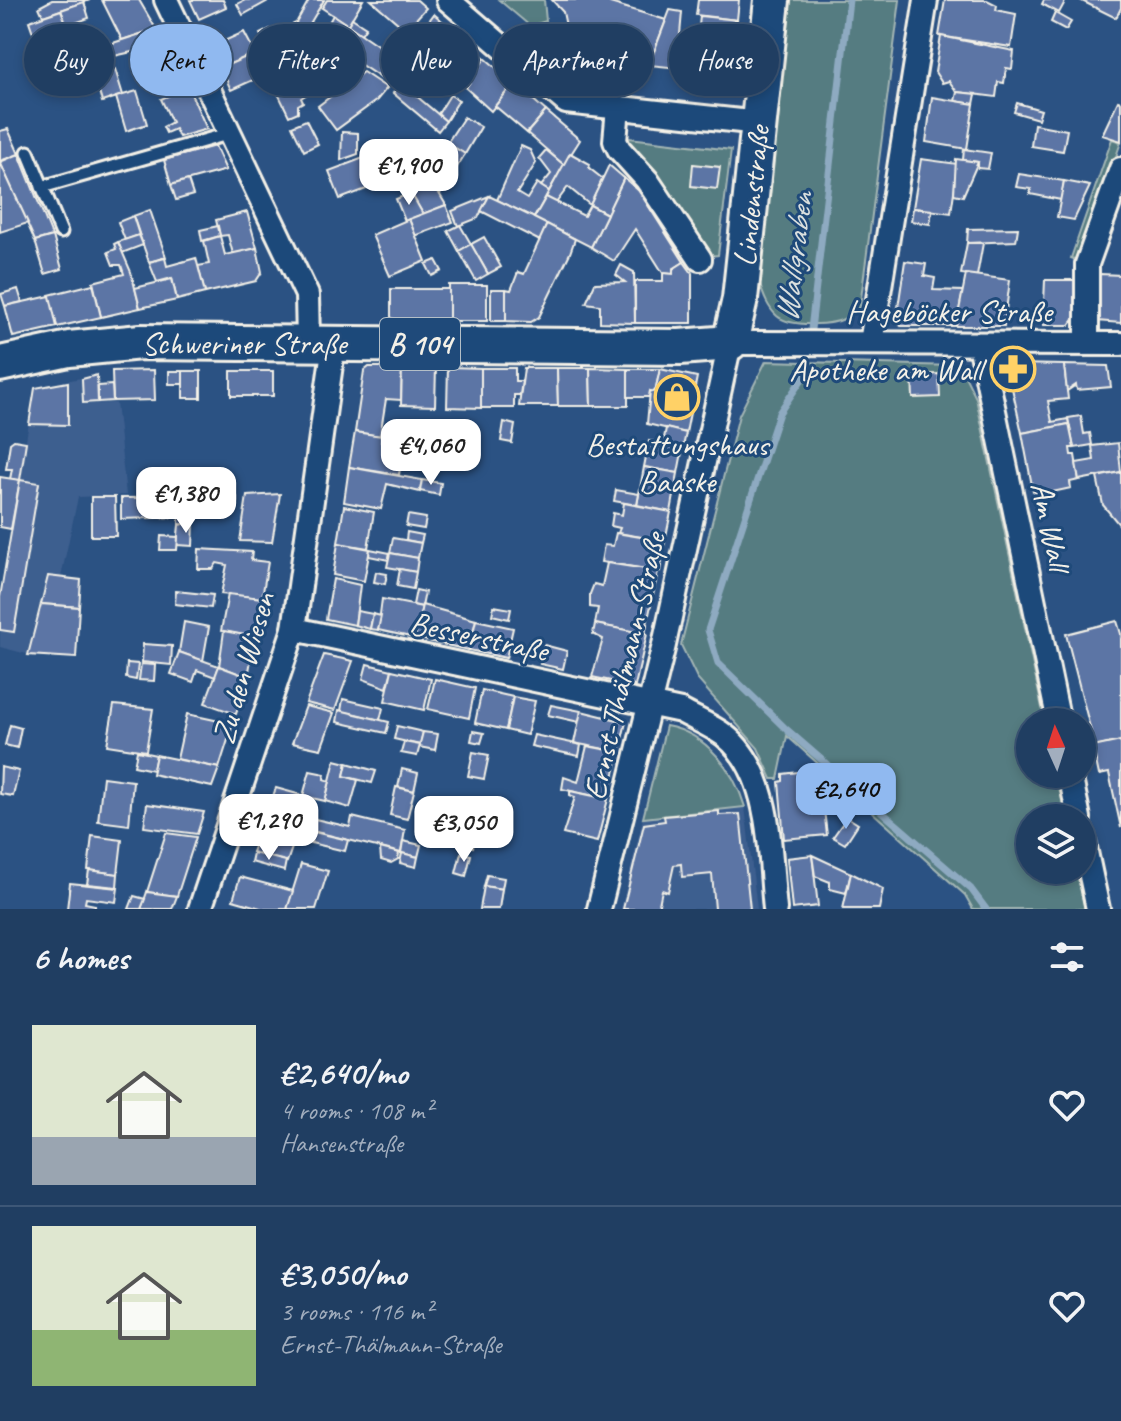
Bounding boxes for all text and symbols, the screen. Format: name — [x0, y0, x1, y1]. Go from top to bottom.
chip: Buy — [24, 24, 114, 96]
chip: Rent — [130, 24, 232, 96]
chip: Filters — [248, 24, 365, 96]
chip: New — [381, 24, 478, 96]
chip: Apartment — [494, 24, 653, 96]
chip: House — [669, 24, 779, 96]
street label: Lindenstraße — [724, 121, 780, 268]
pin: €1,900 — [344, 139, 474, 207]
text: €1,900 — [377, 148, 441, 181]
water label: Wallgraben — [764, 186, 823, 324]
street label: Hageböcker Straße — [846, 291, 1055, 332]
road number: B 104 — [380, 318, 460, 370]
street label: Schweriner Straße — [142, 323, 349, 364]
pharmacy icon: Apotheke am Wall — [989, 345, 1037, 393]
place label: Apotheke am Wall — [789, 349, 988, 390]
shop icon: Bestattungshaus Baaske — [653, 373, 701, 421]
pin: €4,060 — [366, 419, 496, 487]
place label: Bestattungshaus Baaske — [586, 424, 771, 502]
text: €4,060 — [399, 428, 463, 461]
pin: €1,380 — [121, 467, 251, 535]
text: €1,380 — [154, 476, 218, 509]
street label: Am Wall — [1021, 478, 1081, 580]
street label: Ernst-Thälmann-Straße — [574, 526, 676, 804]
street label: Zu den Wiesen — [202, 586, 285, 749]
street label: Besserstraße — [406, 602, 554, 672]
north arrow — [1016, 708, 1096, 788]
map controls — [1016, 708, 1096, 884]
pin: €2,640 — [781, 763, 911, 831]
text: €2,640 — [814, 772, 878, 805]
pin: €1,290 — [204, 794, 334, 862]
pin: €3,050 — [399, 796, 529, 864]
text: €1,290 — [237, 803, 301, 836]
button: layers — [1016, 804, 1096, 884]
text: €3,050 — [432, 805, 496, 838]
icon: filters — [1045, 935, 1089, 979]
text: 6 homes — [32, 936, 129, 979]
text: €2,640/mo — [280, 1051, 408, 1094]
icon: home — [96, 1057, 192, 1153]
icon: heart — [1045, 1083, 1089, 1127]
text: 4 rooms · 108 m² — [280, 1094, 432, 1127]
text: Hansenstraße — [280, 1127, 403, 1160]
text: €3,050/mo — [280, 1252, 406, 1295]
icon: home — [96, 1258, 192, 1354]
icon: heart — [1045, 1284, 1089, 1328]
text: 3 rooms · 116 m² — [280, 1295, 432, 1328]
text: Ernst-Thälmann-Straße — [280, 1328, 501, 1361]

